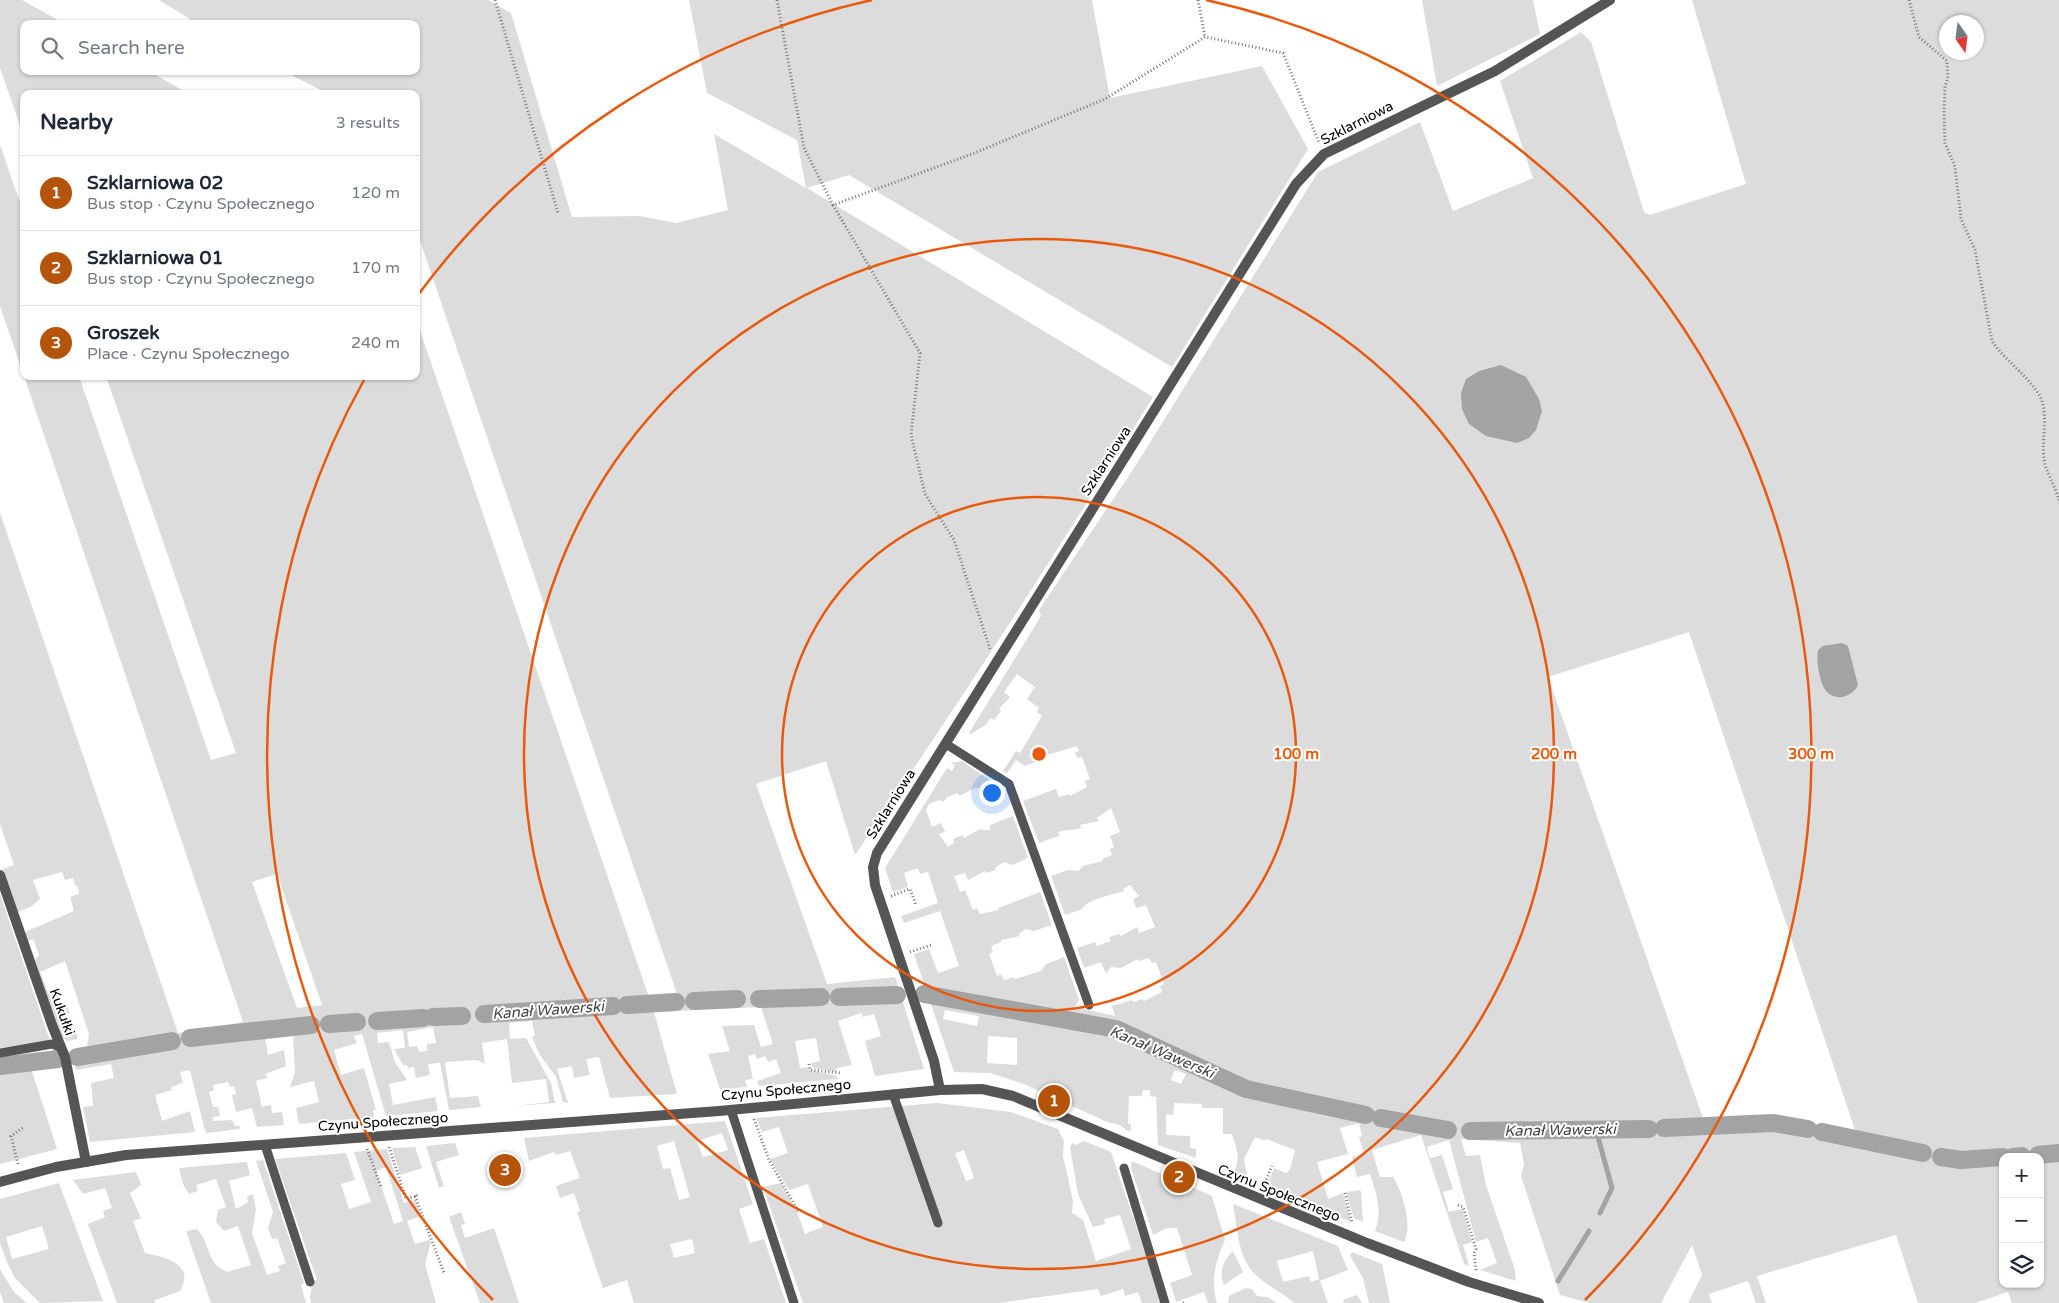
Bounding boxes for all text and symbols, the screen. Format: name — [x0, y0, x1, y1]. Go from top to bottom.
north arrow — [1939, 15, 1984, 60]
search box — [20, 20, 420, 75]
icon: search — [38, 34, 66, 62]
text: Search here — [78, 37, 185, 59]
street label: Szklarniowa — [1318, 97, 1396, 149]
text: Nearby — [40, 110, 113, 135]
text: 3 results — [336, 113, 400, 133]
text: Szklarniowa 02 — [87, 172, 223, 194]
text: 1 — [51, 183, 61, 203]
text: 120 m — [351, 183, 400, 203]
text: Bus stop · Czynu Społecznego — [87, 194, 315, 214]
text: Szklarniowa 01 — [87, 247, 223, 269]
text: 2 — [51, 258, 61, 278]
text: 170 m — [351, 258, 400, 278]
text: Bus stop · Czynu Społecznego — [87, 269, 315, 289]
text: Groszek — [87, 322, 160, 344]
text: 3 — [51, 333, 61, 353]
text: 240 m — [351, 333, 400, 353]
text: Place · Czynu Społecznego — [87, 344, 290, 364]
street label: Szklarniowa — [1077, 423, 1135, 499]
centre of rings — [1030, 745, 1048, 763]
text: 100 m — [1273, 745, 1319, 763]
text: 200 m — [1531, 745, 1577, 763]
text: 300 m — [1788, 745, 1834, 763]
street label: Szklarniowa — [863, 766, 919, 842]
your location — [979, 780, 1005, 806]
street label: Kukułki — [46, 986, 78, 1038]
water label: Kanał Wawerski — [492, 997, 607, 1023]
water label: Kanał Wawerski — [1107, 1022, 1219, 1083]
street label: Czynu Społecznego — [720, 1076, 852, 1104]
pin: 1 — [1038, 1082, 1070, 1120]
street label: Czynu Społecznego — [317, 1109, 449, 1135]
water label: Kanał Wawerski — [1504, 1120, 1618, 1140]
pin: 3 — [489, 1151, 521, 1189]
map controls — [1999, 1153, 2044, 1288]
button: + — [1999, 1153, 2044, 1198]
pin: 2 — [1163, 1158, 1195, 1196]
street label: Czynu Społecznego — [1215, 1161, 1343, 1225]
button: − — [1999, 1198, 2044, 1243]
button: layers — [1999, 1243, 2044, 1288]

